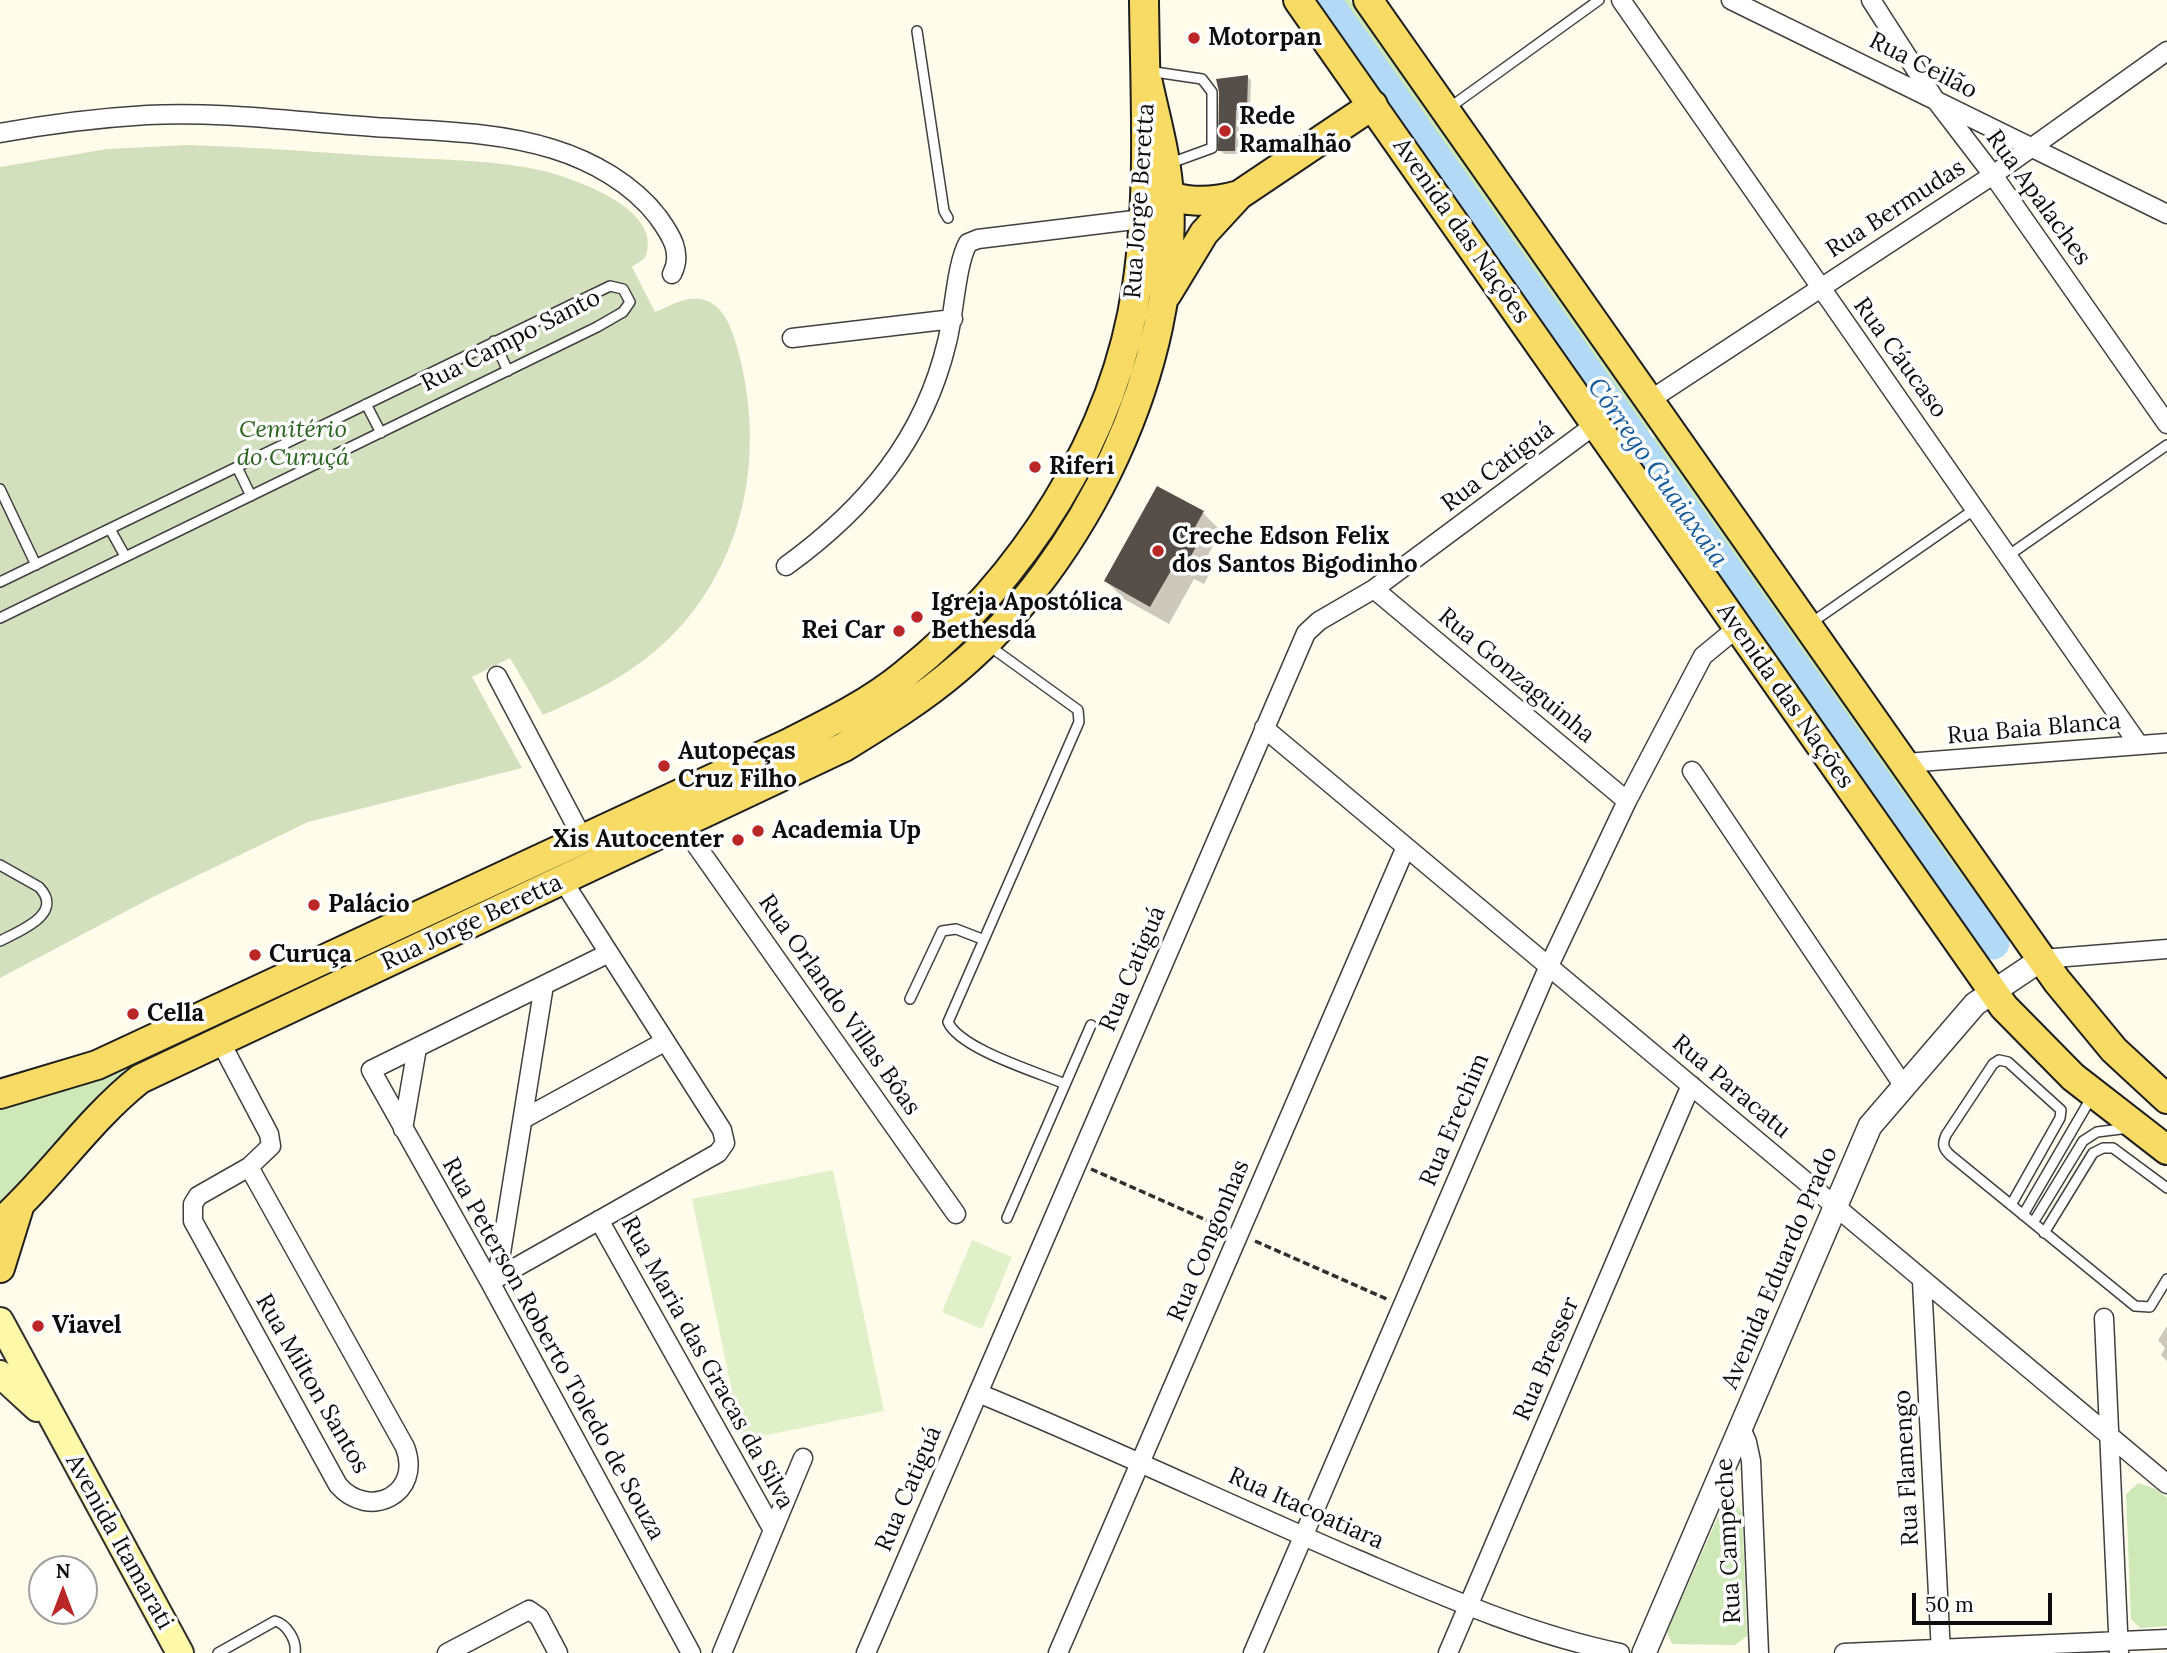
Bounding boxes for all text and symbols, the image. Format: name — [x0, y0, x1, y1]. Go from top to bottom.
place label: Motorpan — [1208, 24, 1322, 52]
street label: Rua Ceilão — [1864, 26, 1982, 106]
marker: Motorpan — [1186, 30, 1202, 46]
street label: Rua Jorge Beretta — [1119, 102, 1161, 300]
place label: Rede Ramalhão — [1239, 103, 1351, 159]
marker: Rede Ramalhão — [1217, 123, 1233, 139]
street label: Rua Apalaches — [1979, 125, 2097, 271]
street label: Avenida das Nações — [1386, 133, 1536, 329]
street label: Rua Bermudas — [1821, 153, 1971, 265]
street label: Rua Campo Santo — [417, 283, 605, 399]
street label: Rua Cáucaso — [1847, 292, 1953, 424]
water label: Córrego Guaiaxaia — [1580, 372, 1734, 574]
street label: Rua Catiguá — [1436, 415, 1560, 519]
park label: Cemitério do Curuçá — [237, 416, 349, 472]
place label: Riferi — [1049, 453, 1114, 481]
marker: Riferi — [1027, 459, 1043, 475]
place label: Creche Edson Felix dos Santos Bigodinho — [1172, 523, 1418, 579]
marker: Creche Edson Felix dos Santos Bigodinho — [1150, 543, 1166, 559]
place label: Igreja Apostólica Bethesda — [931, 589, 1123, 645]
street label: Avenida das Nações — [1710, 598, 1860, 794]
street label: Rua Gonzaguinha — [1432, 602, 1600, 750]
marker: Igreja Apostólica Bethesda — [909, 609, 925, 625]
place label: Rei Car — [801, 617, 885, 645]
marker: Rei Car — [891, 623, 907, 639]
street label: Rua Baia Blanca — [1946, 707, 2122, 751]
place label: Autopeças Cruz Filho — [678, 738, 797, 794]
marker: Autopeças Cruz Filho — [656, 758, 672, 774]
place label: Academia Up — [772, 817, 921, 845]
marker: Academia Up — [750, 823, 766, 839]
place label: Xis Autocenter — [553, 826, 724, 854]
marker: Xis Autocenter — [730, 832, 746, 848]
street label: Rua Jorge Beretta — [377, 869, 567, 977]
street label: Rua Orlando Villas Bôas — [752, 889, 926, 1121]
place label: Palácio — [328, 891, 410, 919]
marker: Palácio — [306, 897, 322, 913]
street label: Rua Catiguá — [1094, 902, 1172, 1036]
place label: Curuça — [269, 941, 352, 969]
marker: Curuça — [247, 947, 263, 963]
place label: Cella — [147, 1000, 204, 1028]
marker: Cella — [125, 1006, 141, 1022]
street label: Rua Paracatu — [1666, 1029, 1796, 1145]
street label: Rua Erechim — [1414, 1049, 1496, 1191]
street label: Avenida Eduardo Prado — [1716, 1143, 1844, 1393]
street label: Rua Peterson Roberto Toledo de Souza — [436, 1153, 670, 1545]
street label: Rua Congonhas — [1162, 1156, 1256, 1326]
street label: Rua Maria das Gracas da Silva — [614, 1212, 800, 1514]
street label: Rua Milton Santos — [249, 1289, 375, 1479]
street label: Rua Bresser — [1508, 1293, 1586, 1425]
place label: Viavel — [52, 1312, 122, 1340]
marker: Viavel — [30, 1318, 46, 1334]
street label: Rua Flamengo — [1889, 1389, 1925, 1547]
street label: Rua Catiguá — [870, 1422, 948, 1556]
street label: Avenida Itamarati — [59, 1450, 179, 1634]
street label: Rua Campeche — [1710, 1457, 1748, 1625]
street label: Rua Itacoatiara — [1224, 1462, 1388, 1556]
north arrow — [28, 1555, 98, 1625]
text: N — [56, 1559, 70, 1583]
scale bar — [1915, 1580, 2055, 1624]
text: 50 m — [1925, 1591, 1974, 1618]

